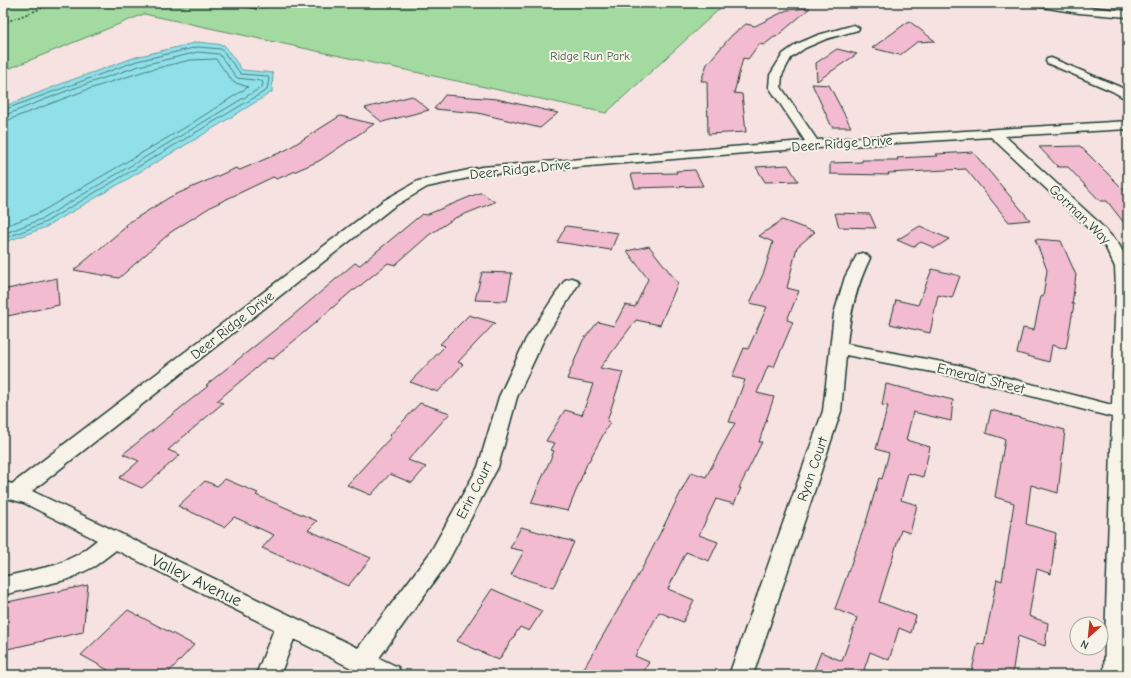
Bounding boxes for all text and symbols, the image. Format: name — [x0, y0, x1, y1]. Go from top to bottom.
park label: Ridge Run Park — [550, 49, 630, 63]
street label: Deer Ridge Drive — [791, 131, 893, 156]
street label: Deer Ridge Drive — [469, 156, 571, 183]
street label: Gorman Way — [1045, 181, 1114, 248]
street label: Deer Ridge Drive — [187, 288, 277, 363]
street label: Emerald Street — [935, 359, 1027, 398]
street label: Ryan Court — [794, 434, 832, 503]
street label: Erin Court — [453, 458, 497, 522]
street label: Valley Avenue — [149, 550, 245, 610]
north arrow — [1069, 616, 1109, 656]
text: N — [1079, 637, 1091, 652]

